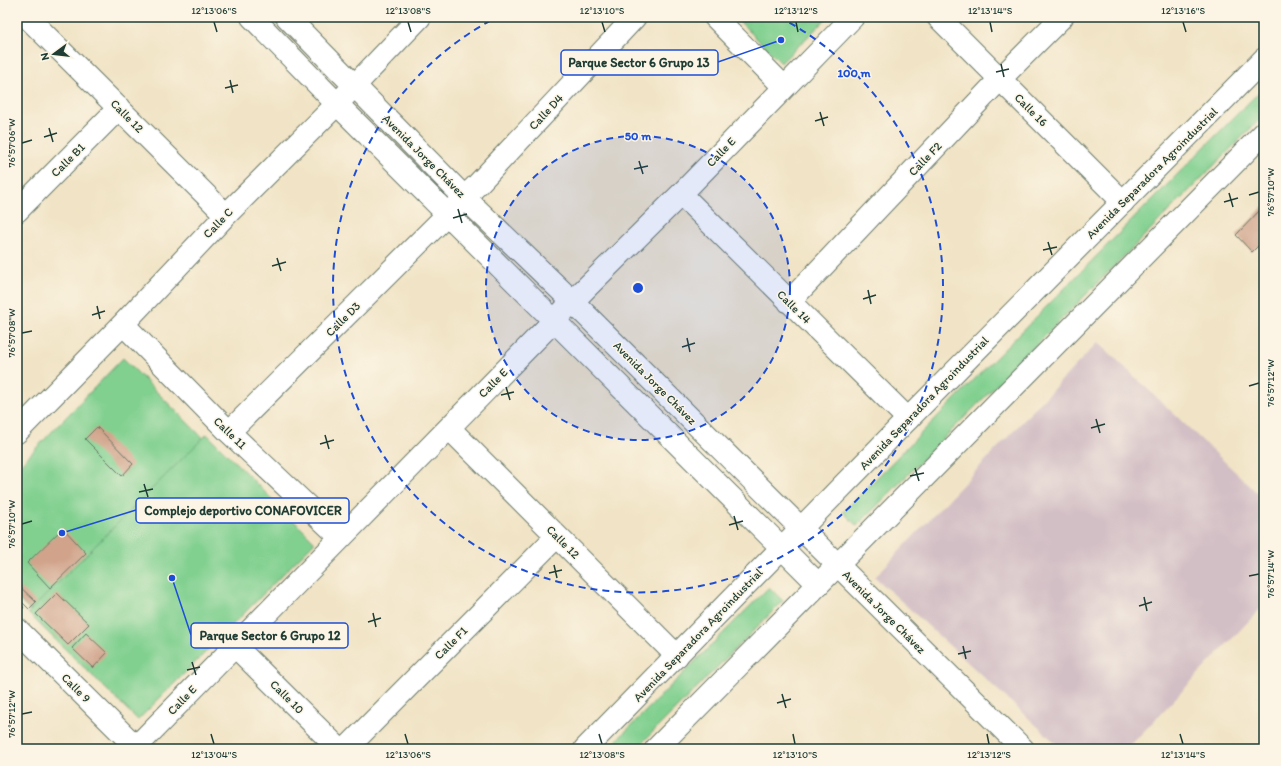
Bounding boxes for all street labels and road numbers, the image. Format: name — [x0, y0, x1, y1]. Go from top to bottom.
street label: Calle D4 — [526, 91, 566, 133]
street label: Calle 16 — [1012, 91, 1050, 129]
street label: Calle 12 — [108, 97, 147, 136]
street label: Avenida Separadora Agroindustrial — [1083, 104, 1221, 242]
street label: Avenida Jorge Chávez — [380, 112, 469, 201]
street label: Calle E — [704, 134, 739, 170]
street label: Calle F2 — [905, 139, 945, 179]
street label: Calle B1 — [48, 140, 88, 180]
street label: Calle C — [200, 205, 236, 241]
street label: Calle 14 — [774, 287, 814, 327]
street label: Calle D3 — [323, 298, 364, 339]
street label: Avenida Separadora Agroindustrial — [857, 333, 992, 473]
street label: Avenida Jorge Chávez — [611, 339, 700, 428]
street label: Calle E — [475, 365, 511, 401]
street label: Calle 11 — [211, 414, 250, 452]
street label: Calle 12 — [544, 523, 583, 562]
street label: Avenida Separadora Agroindustrial — [631, 565, 766, 705]
street label: Avenida Jorge Chávez — [840, 568, 929, 657]
street label: Calle F1 — [432, 623, 471, 662]
street label: Calle 9 — [59, 671, 93, 705]
street label: Calle 10 — [267, 677, 307, 717]
street label: Calle E — [165, 682, 200, 718]

